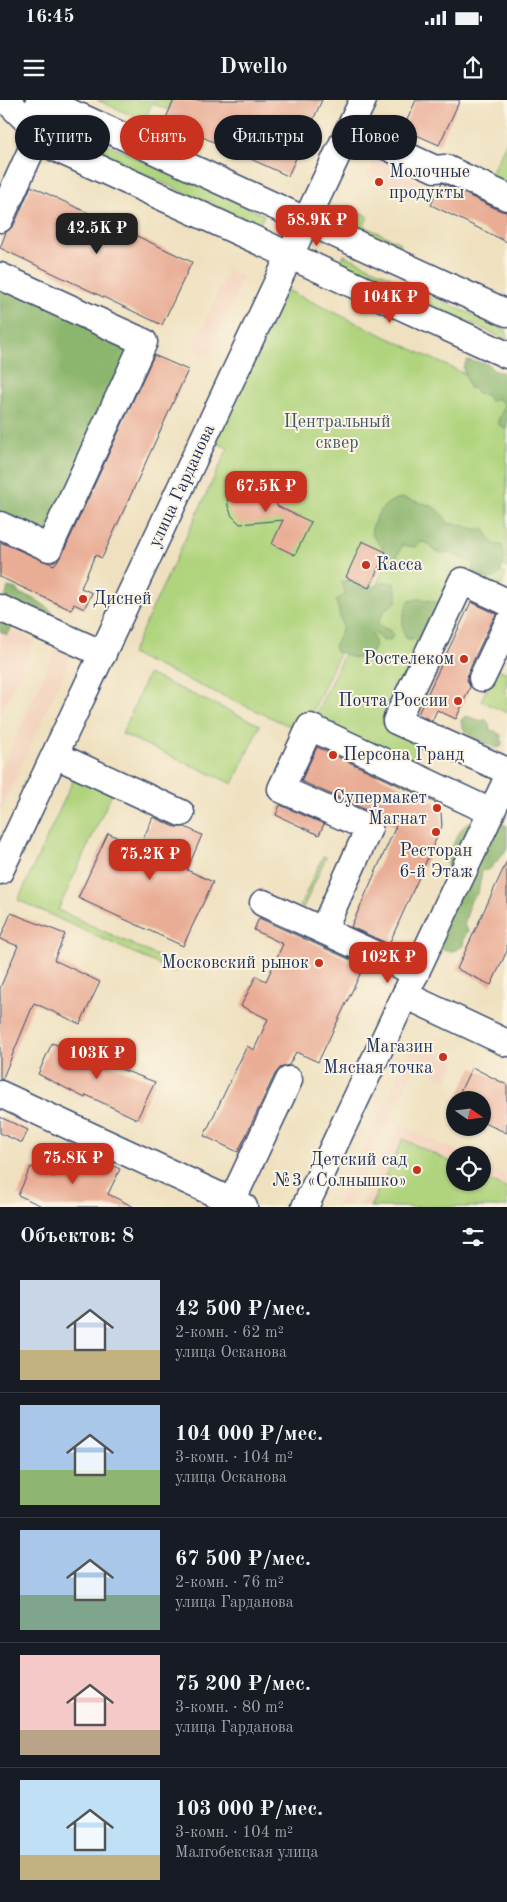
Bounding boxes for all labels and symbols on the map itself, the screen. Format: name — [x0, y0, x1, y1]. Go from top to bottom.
place label: Молочные продукты — [389, 163, 470, 202]
marker: Молочные продукты — [373, 176, 385, 188]
pin: 58.9K ₽ — [271, 204, 363, 247]
pin: 42.5K ₽ — [51, 212, 143, 255]
pin: 104K ₽ — [349, 282, 431, 324]
park label: Центральный сквер — [283, 413, 391, 452]
street label: улица Гарданова — [146, 422, 218, 550]
pin: 67.5K ₽ — [220, 470, 312, 513]
place label: Касса — [376, 556, 423, 574]
marker: Касса — [360, 559, 372, 571]
place label: Дисней — [93, 590, 152, 608]
marker: Дисней — [77, 593, 89, 605]
place label: Ростелеком — [364, 650, 454, 668]
marker: Ростелеком — [458, 653, 470, 665]
place label: Почта России — [338, 692, 448, 710]
marker: Почта России — [452, 695, 464, 707]
place label: Персона Гранд — [343, 746, 464, 764]
marker: Персона Гранд — [327, 749, 339, 761]
place label: Супермакет Магнат — [333, 789, 427, 828]
marker: Супермакет Магнат — [431, 802, 443, 814]
marker: Ресторан 6-й Этаж — [430, 826, 442, 838]
pin: 75.2K ₽ — [104, 838, 196, 881]
place label: Ресторан 6-й Этаж — [399, 842, 473, 881]
pin: 102K ₽ — [347, 942, 429, 984]
place label: Московский рынок — [161, 954, 309, 972]
marker: Московский рынок — [313, 957, 325, 969]
pin: 103K ₽ — [56, 1038, 138, 1080]
place label: Магазин Мясная точка — [323, 1038, 433, 1077]
marker: Магазин Мясная точка — [437, 1051, 449, 1063]
north arrow — [446, 1091, 491, 1136]
pin: 75.8K ₽ — [27, 1142, 119, 1185]
place label: Детский сад №3 «Солнышко» — [272, 1151, 407, 1190]
marker: Детский сад №3 «Солнышко» — [411, 1164, 423, 1176]

